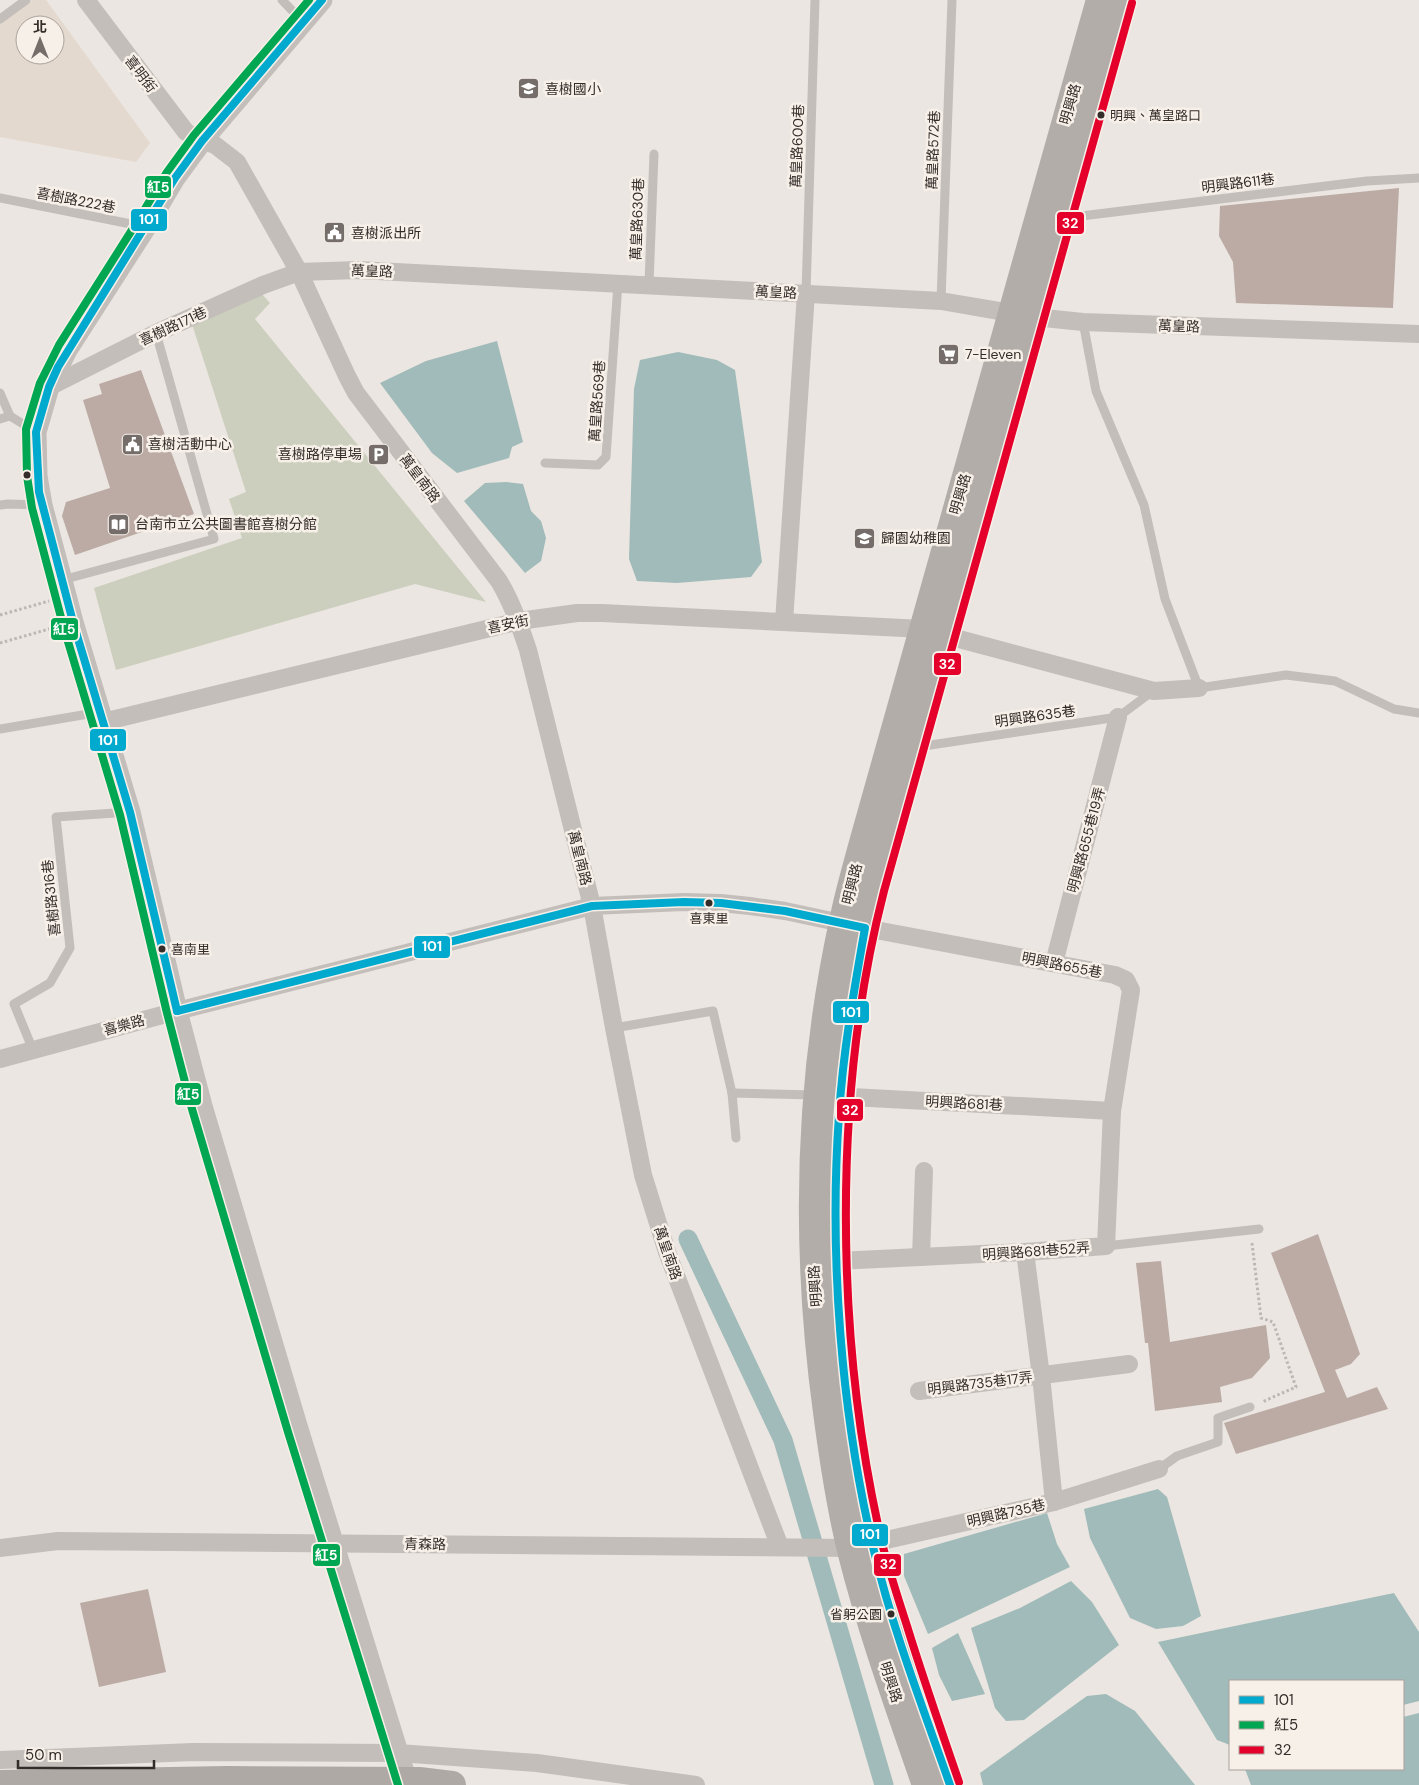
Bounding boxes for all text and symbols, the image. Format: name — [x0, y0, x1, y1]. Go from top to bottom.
north arrow — [15, 15, 65, 65]
text: 北 — [33, 18, 47, 36]
street label: 喜明街 — [121, 52, 161, 96]
school or university icon: 喜樹國小 — [517, 77, 541, 101]
place label: 喜樹國小 — [545, 80, 601, 98]
street label: 明興路 — [1056, 81, 1084, 127]
street label: 萬皇路600巷 — [787, 104, 807, 188]
place label: 明興、萬皇路口 — [1110, 107, 1201, 124]
street label: 萬皇路572巷 — [923, 110, 943, 190]
marker: 明興、萬皇路口 — [1096, 110, 1106, 120]
street label: 明興路611巷 — [1200, 170, 1276, 196]
line badge: 紅5 — [144, 175, 172, 199]
street label: 萬皇路630巷 — [627, 177, 647, 261]
text: 紅5 — [147, 178, 169, 196]
street label: 喜樹路222巷 — [35, 184, 117, 216]
line badge: 101 — [130, 208, 168, 232]
text: 101 — [139, 210, 159, 228]
line badge: 32 — [1056, 211, 1085, 235]
text: 32 — [1062, 214, 1078, 232]
public building icon: 喜樹派出所 — [323, 221, 347, 245]
place label: 喜樹派出所 — [351, 224, 421, 242]
street label: 萬皇路 — [351, 261, 393, 281]
street label: 萬皇路 — [755, 282, 797, 302]
street label: 喜樹路171巷 — [136, 303, 210, 349]
street label: 萬皇路 — [1158, 316, 1200, 336]
supermarket icon: 7-Eleven — [937, 342, 961, 366]
place label: 7-Eleven — [965, 345, 1021, 363]
street label: 萬皇路569巷 — [585, 360, 609, 442]
public building icon: 喜樹活動中心 — [120, 432, 144, 456]
place label: 喜樹活動中心 — [148, 435, 232, 453]
parking icon: 喜樹路停車場 — [366, 442, 390, 466]
place label: 喜樹路停車場 — [278, 445, 362, 463]
street label: 萬皇南路 — [396, 450, 444, 506]
unlabelled marker — [22, 470, 32, 480]
street label: 明興路 — [946, 471, 974, 517]
library icon: 台南市立公共圖書館喜樹分館 — [107, 512, 131, 536]
place label: 台南市立公共圖書館喜樹分館 — [135, 515, 317, 533]
school or university icon: 歸園幼稚園 — [853, 526, 877, 550]
place label: 歸園幼稚園 — [881, 529, 951, 547]
street label: 喜安街 — [486, 611, 530, 637]
line badge: 紅5 — [50, 617, 79, 641]
text: 紅5 — [53, 620, 75, 638]
line badge: 32 — [933, 652, 962, 676]
text: 32 — [939, 655, 955, 673]
street label: 明興路635巷 — [993, 701, 1077, 731]
line badge: 101 — [89, 728, 127, 752]
text: 101 — [98, 731, 118, 749]
street label: 明興路655巷19弄 — [1063, 785, 1109, 895]
street label: 萬皇南路 — [564, 829, 596, 887]
street label: 喜樹路316巷 — [38, 859, 64, 937]
street label: 明興路 — [838, 861, 866, 907]
marker: 喜東里 — [704, 898, 714, 908]
place label: 喜東里 — [689, 910, 729, 927]
line badge: 101 — [413, 935, 451, 959]
text: 101 — [422, 937, 442, 955]
place label: 喜南里 — [171, 941, 210, 958]
marker: 喜南里 — [157, 944, 167, 954]
street label: 明興路655巷 — [1020, 948, 1104, 982]
line badge: 101 — [832, 1000, 870, 1024]
text: 101 — [841, 1003, 861, 1021]
street label: 喜樂路 — [101, 1011, 147, 1039]
line badge: 紅5 — [174, 1082, 202, 1106]
text: 紅5 — [177, 1085, 199, 1103]
street label: 明興路681巷 — [925, 1092, 1003, 1114]
line badge: 32 — [836, 1098, 864, 1122]
text: 32 — [842, 1101, 858, 1119]
street label: 萬皇南路 — [650, 1224, 686, 1282]
street label: 明興路681巷52弄 — [982, 1238, 1090, 1264]
street label: 明興路 — [805, 1264, 825, 1308]
street label: 明興路735巷17弄 — [926, 1368, 1034, 1398]
street label: 明興路735巷 — [965, 1495, 1047, 1531]
line badge: 101 — [851, 1523, 889, 1547]
text: 101 — [860, 1525, 880, 1543]
street label: 青森路 — [404, 1535, 446, 1553]
line badge: 紅5 — [312, 1543, 341, 1567]
text: 紅5 — [315, 1546, 337, 1564]
line badge: 32 — [873, 1553, 902, 1577]
text: 32 — [880, 1555, 896, 1573]
place label: 省躬公園 — [830, 1606, 882, 1623]
marker: 省躬公園 — [886, 1609, 896, 1619]
street label: 明興路 — [876, 1659, 906, 1705]
legend — [1229, 1680, 1404, 1770]
text: 101 — [1274, 1690, 1294, 1710]
text: 紅5 — [1274, 1715, 1298, 1735]
scale bar — [18, 1738, 154, 1770]
text: 32 — [1274, 1740, 1292, 1760]
text: 50 m — [25, 1745, 62, 1765]

